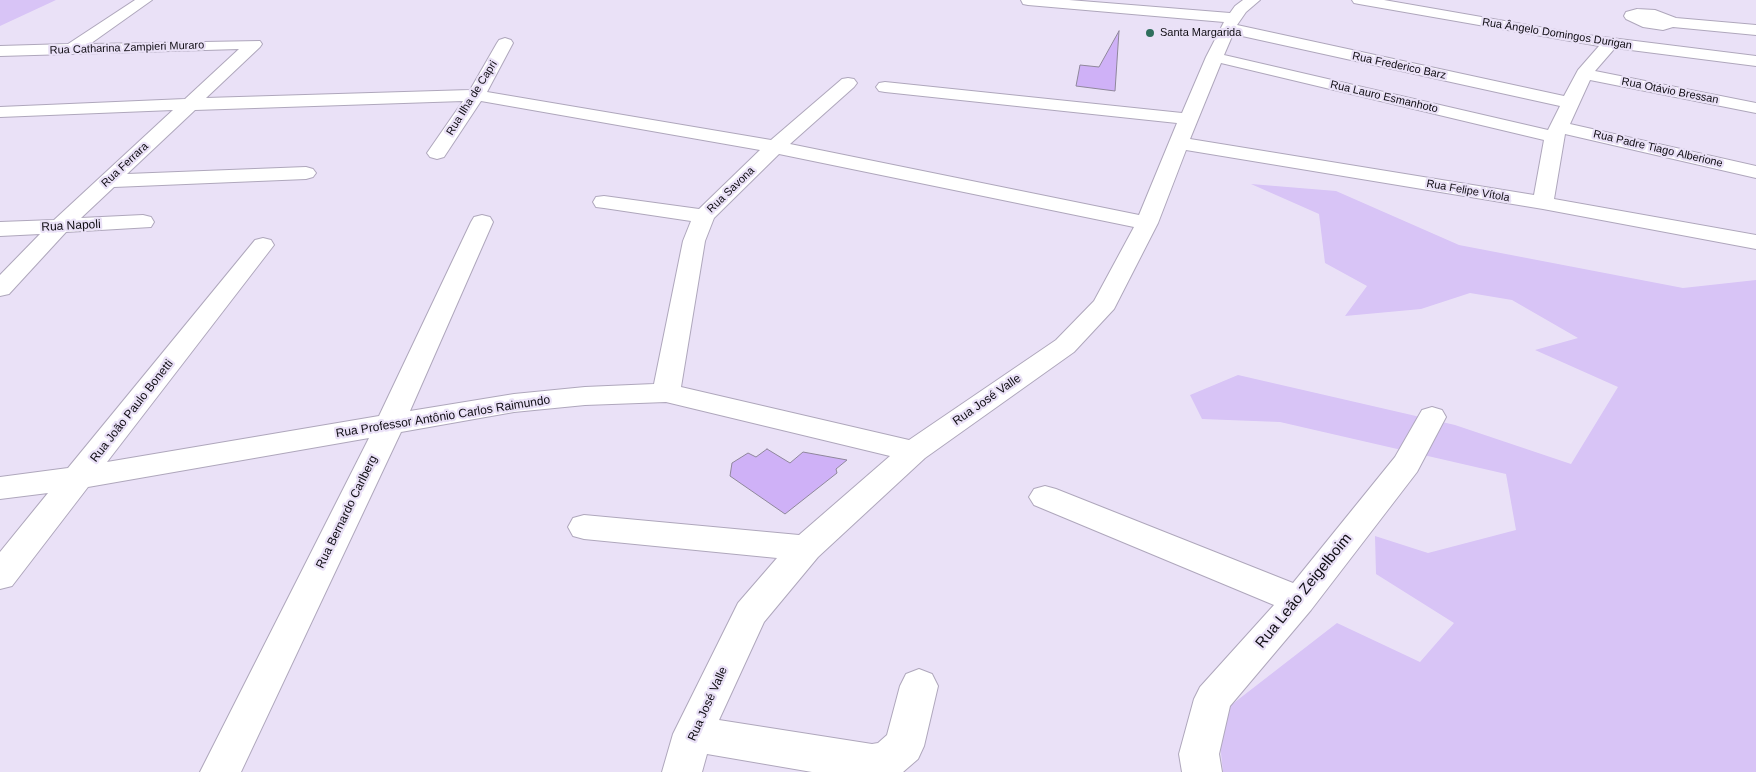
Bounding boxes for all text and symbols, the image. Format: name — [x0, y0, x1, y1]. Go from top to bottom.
street label: Rua Ângelo Domingos Durigan — [1481, 16, 1633, 52]
place label: Santa Margarida — [1160, 26, 1241, 40]
marker: Santa Margarida — [1144, 27, 1156, 39]
street label: Rua Catharina Zampieri Muraro — [49, 39, 205, 57]
street label: Rua Frederico Barz — [1351, 50, 1447, 82]
street label: Rua Ilha de Capri — [444, 58, 500, 138]
street label: Rua Otávio Bressan — [1620, 75, 1720, 107]
street label: Rua Lauro Esmanhoto — [1329, 78, 1439, 116]
street label: Rua Padre Tiago Alberione — [1592, 128, 1724, 170]
street label: Rua Ferrara — [99, 140, 151, 190]
street label: Rua Savona — [705, 164, 757, 216]
street label: Rua Felipe Vítola — [1425, 177, 1511, 205]
street label: Rua Napoli — [41, 217, 101, 235]
street label: Rua João Paulo Bonetti — [88, 357, 176, 465]
street label: Rua José Valle — [950, 371, 1024, 429]
street label: Rua Professor Antônio Carlos Raimundo — [335, 393, 551, 441]
street label: Rua Bernardo Carlberg — [313, 453, 381, 571]
street label: Rua Leão Zeigelboim — [1252, 530, 1356, 652]
street label: Rua José Valle — [685, 665, 731, 743]

